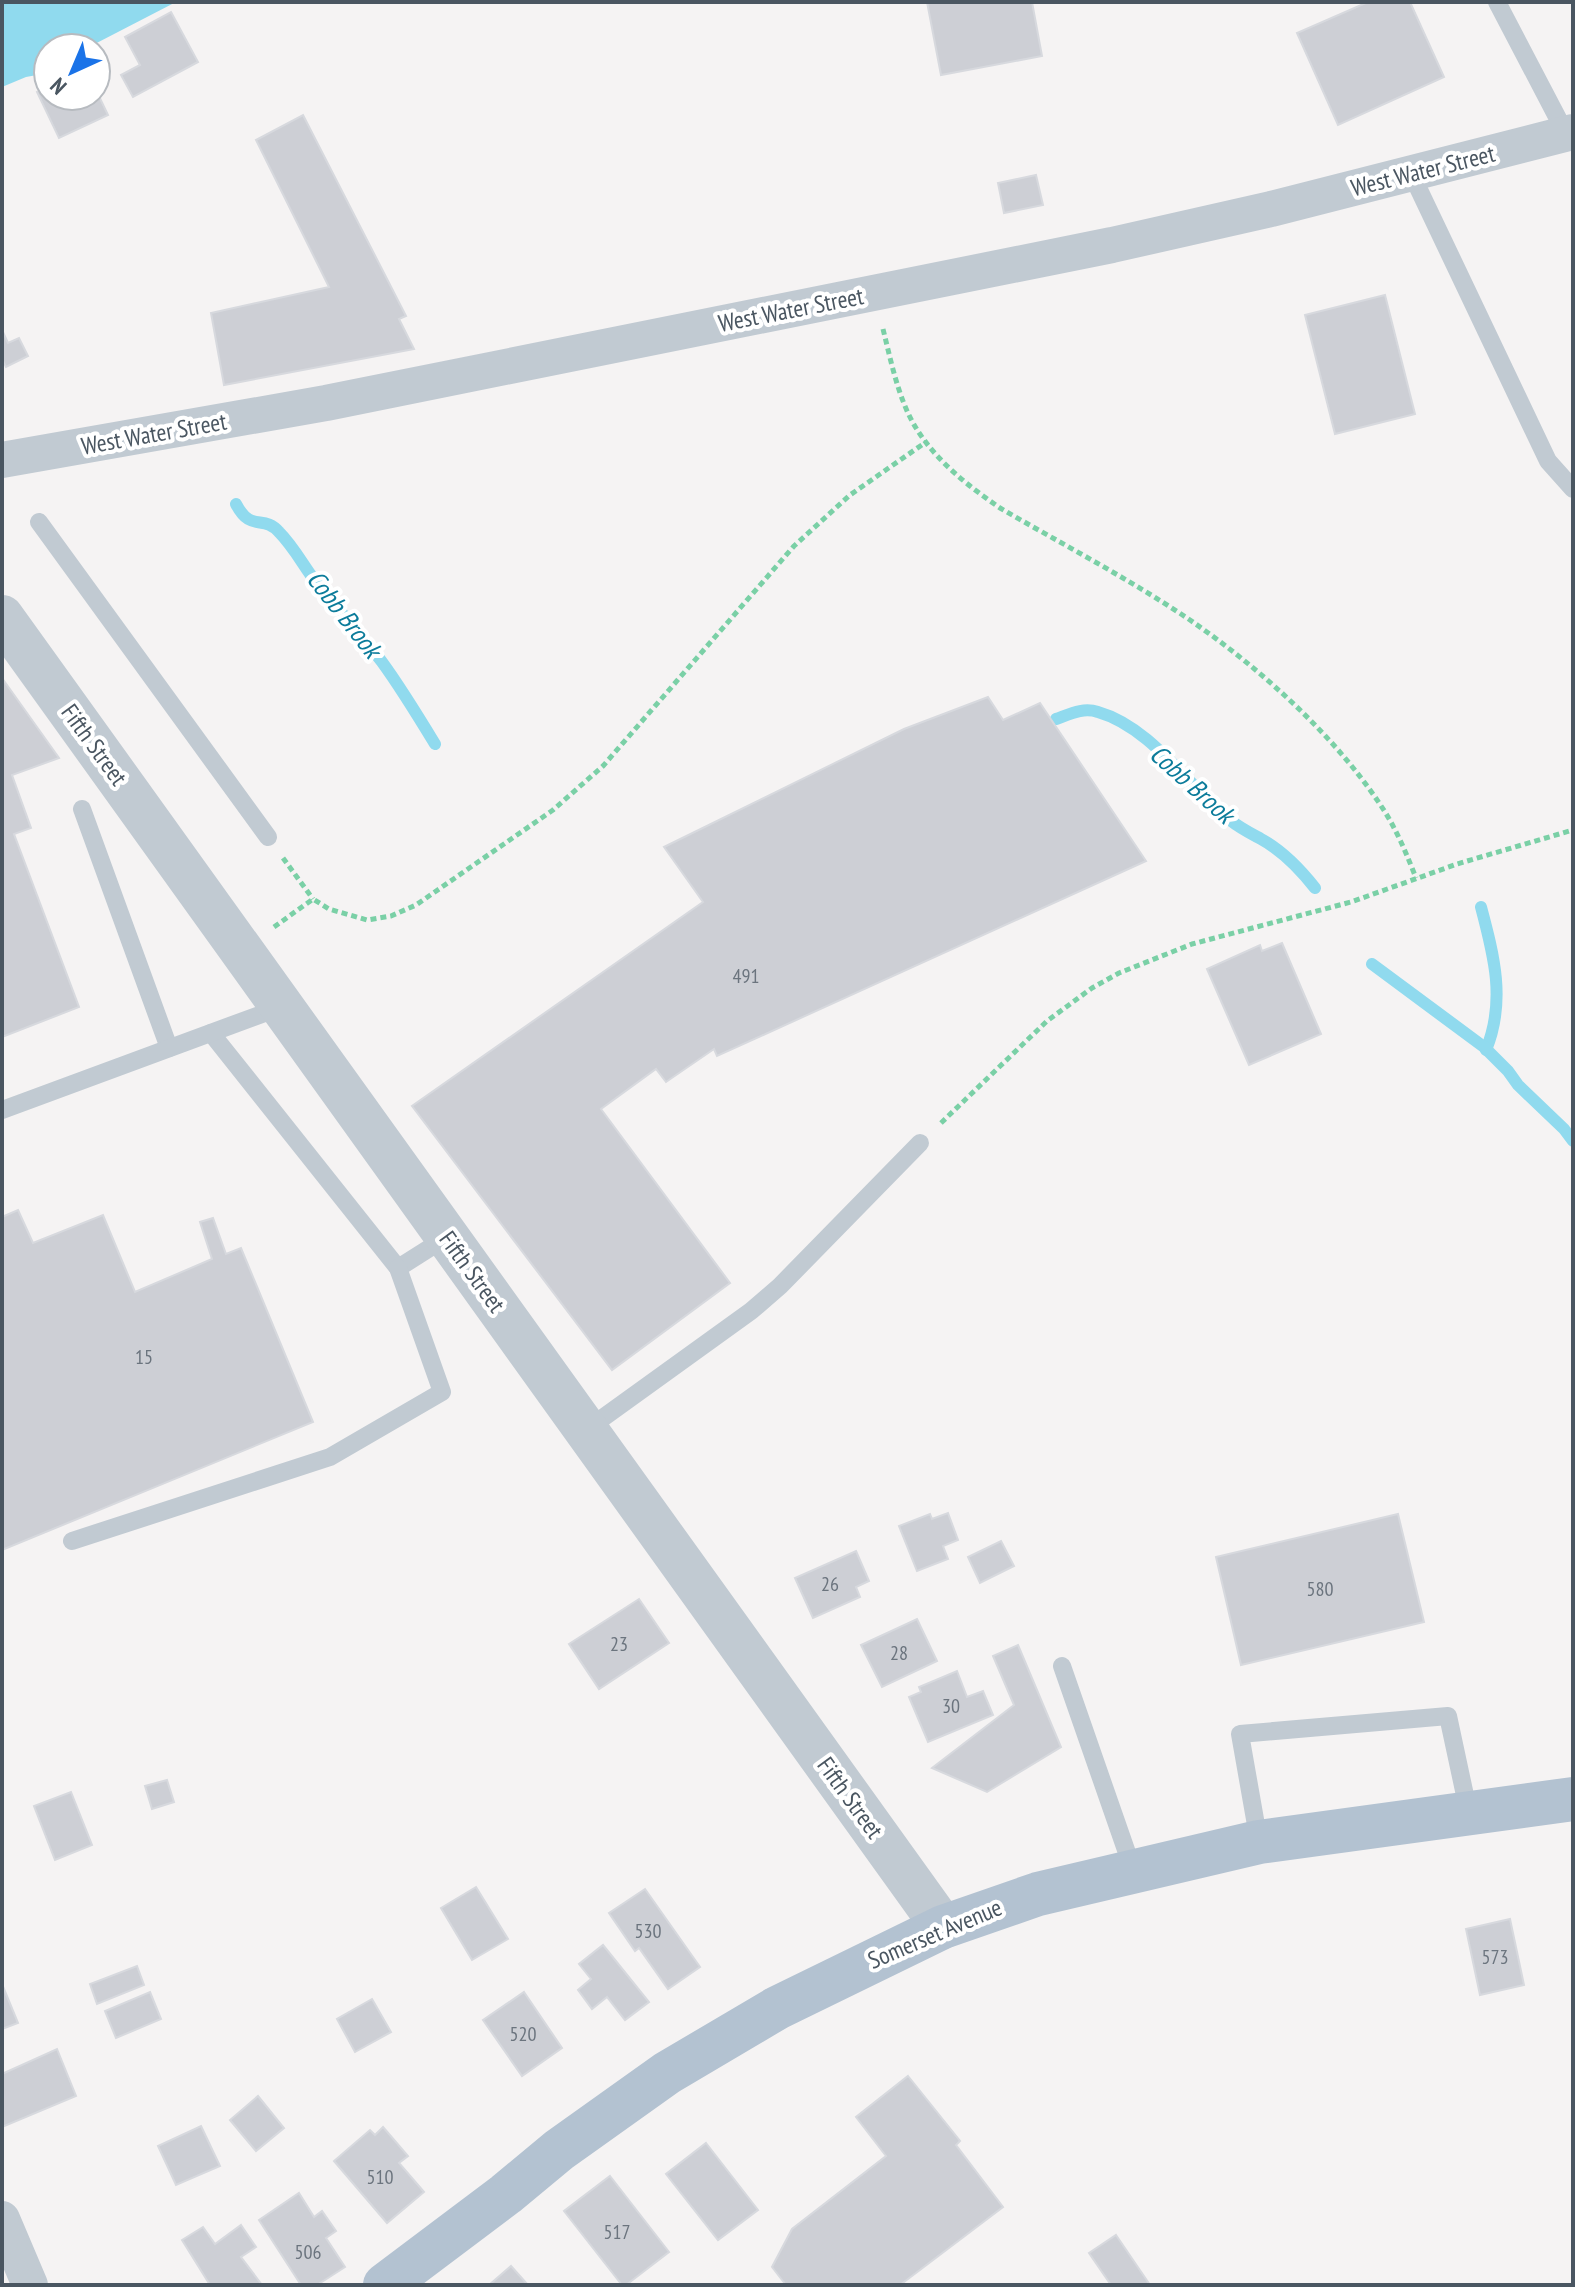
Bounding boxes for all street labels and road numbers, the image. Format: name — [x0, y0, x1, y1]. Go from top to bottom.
street label: West Water Street — [1348, 138, 1498, 203]
street label: West Water Street — [716, 280, 866, 339]
street label: West Water Street — [79, 405, 229, 462]
street label: Fifth Street — [55, 698, 134, 792]
street label: Fifth Street — [433, 1225, 512, 1319]
street label: Fifth Street — [811, 1751, 890, 1845]
street label: Somerset Avenue — [863, 1891, 1006, 1976]

